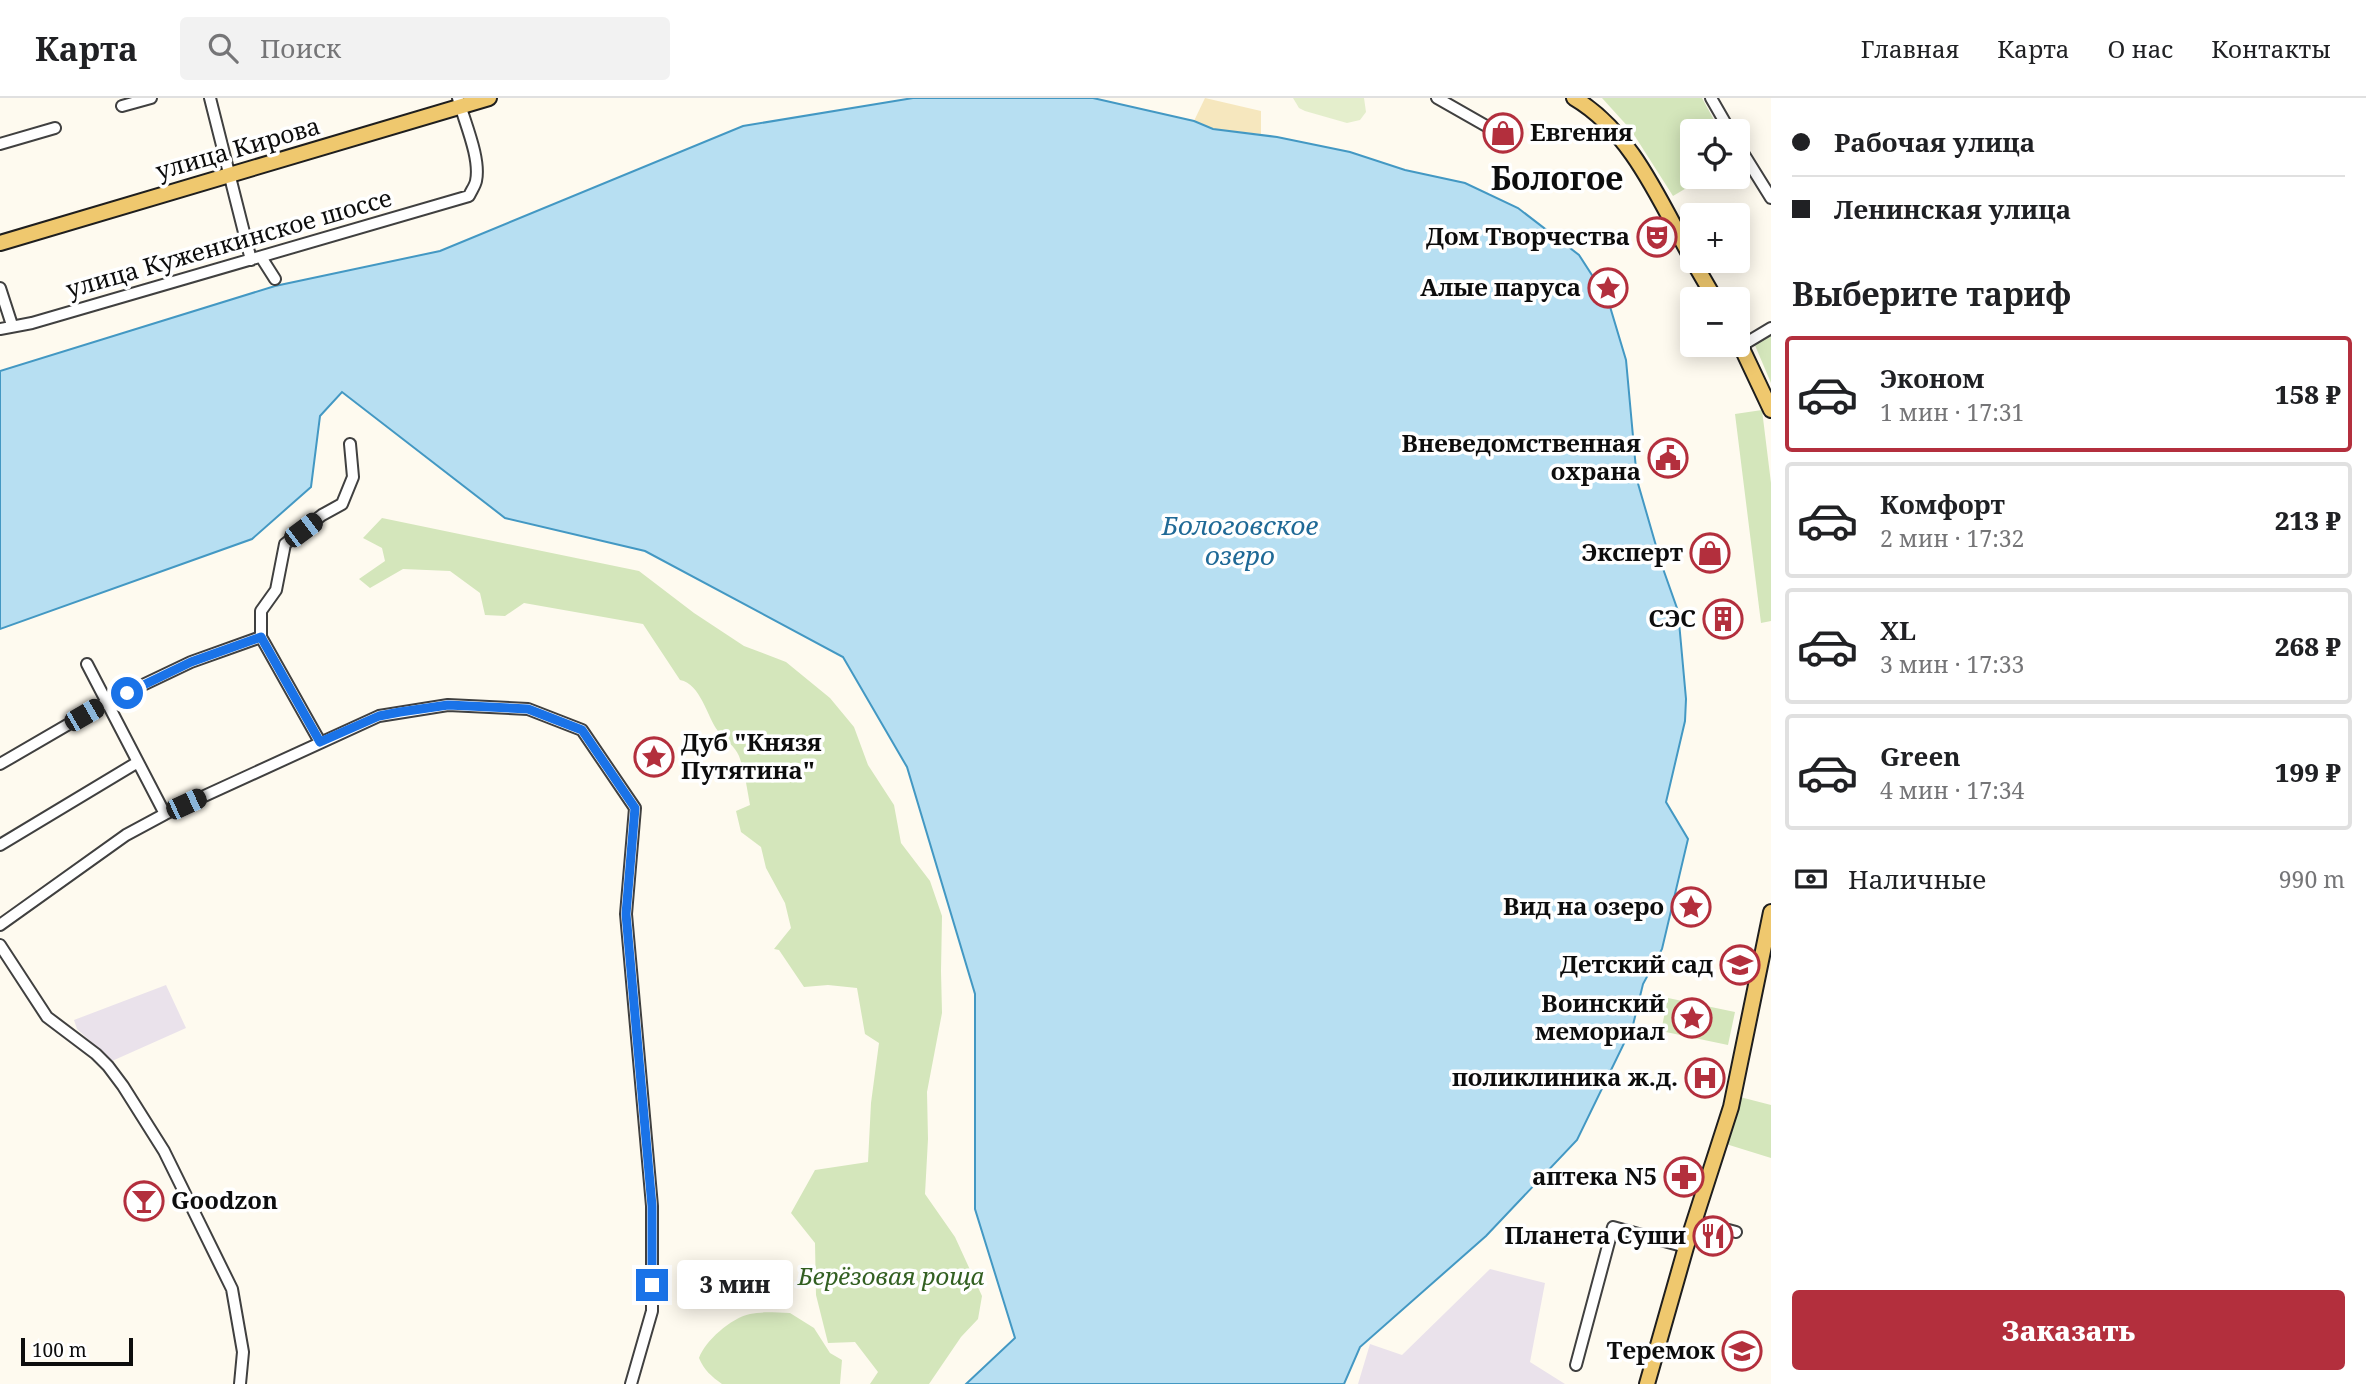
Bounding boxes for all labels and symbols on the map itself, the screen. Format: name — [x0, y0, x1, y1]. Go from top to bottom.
street label: улица Кирова — [152, 108, 324, 187]
shop icon: Евгения — [1482, 112, 1524, 154]
place label: Евгения — [1530, 115, 1633, 148]
district label: Бологое — [1491, 156, 1623, 199]
street label: улица Куженкинское шоссе — [62, 180, 395, 305]
theatre icon: Дом Творчества — [1636, 216, 1678, 258]
place label: Дом Творчества — [1426, 219, 1630, 252]
place icon: Алые паруса — [1587, 267, 1629, 309]
place label: Алые паруса — [1420, 270, 1581, 303]
place label: Вневедомственная охрана — [1401, 426, 1641, 487]
public building icon: Вневедомственная охрана — [1647, 437, 1689, 479]
water label: Бологовское озеро — [1161, 507, 1318, 573]
car — [280, 509, 327, 551]
shop icon: Эксперт — [1689, 532, 1731, 574]
place label: Эксперт — [1581, 535, 1683, 568]
building icon: СЭС — [1702, 598, 1744, 640]
place label: СЭС — [1649, 601, 1696, 634]
route start — [111, 677, 143, 709]
car — [61, 695, 108, 735]
place label: Дуб "Князя Путятина" — [681, 725, 822, 786]
place icon: Дуб "Князя Путятина" — [633, 736, 675, 778]
car — [163, 786, 210, 822]
place icon: Вид на озеро — [1670, 886, 1712, 928]
place label: Вид на озеро — [1503, 889, 1664, 922]
school or university icon: Детский сад — [1719, 944, 1761, 986]
place label: Детский сад — [1560, 947, 1713, 980]
place label: Воинский мемориал — [1535, 986, 1665, 1047]
place icon: Воинский мемориал — [1671, 997, 1713, 1039]
hospital icon: поликлиника ж.д. — [1684, 1057, 1726, 1099]
place label: поликлиника ж.д. — [1452, 1060, 1678, 1093]
pharmacy icon: аптека N5 — [1663, 1156, 1705, 1198]
place label: аптека N5 — [1532, 1159, 1657, 1192]
bar icon: Goodzon — [123, 1180, 165, 1222]
place label: Goodzon — [171, 1183, 278, 1216]
restaurant icon: Планета Суши — [1692, 1215, 1734, 1257]
place label: Планета Суши — [1505, 1218, 1686, 1251]
park label: Берёзовая роща — [797, 1259, 985, 1292]
callout: 3 мин — [676, 1260, 792, 1310]
route end — [636, 1269, 668, 1301]
school or university icon: Теремок — [1721, 1330, 1763, 1372]
place label: Теремок — [1606, 1333, 1715, 1366]
scale bar — [21, 1335, 133, 1367]

